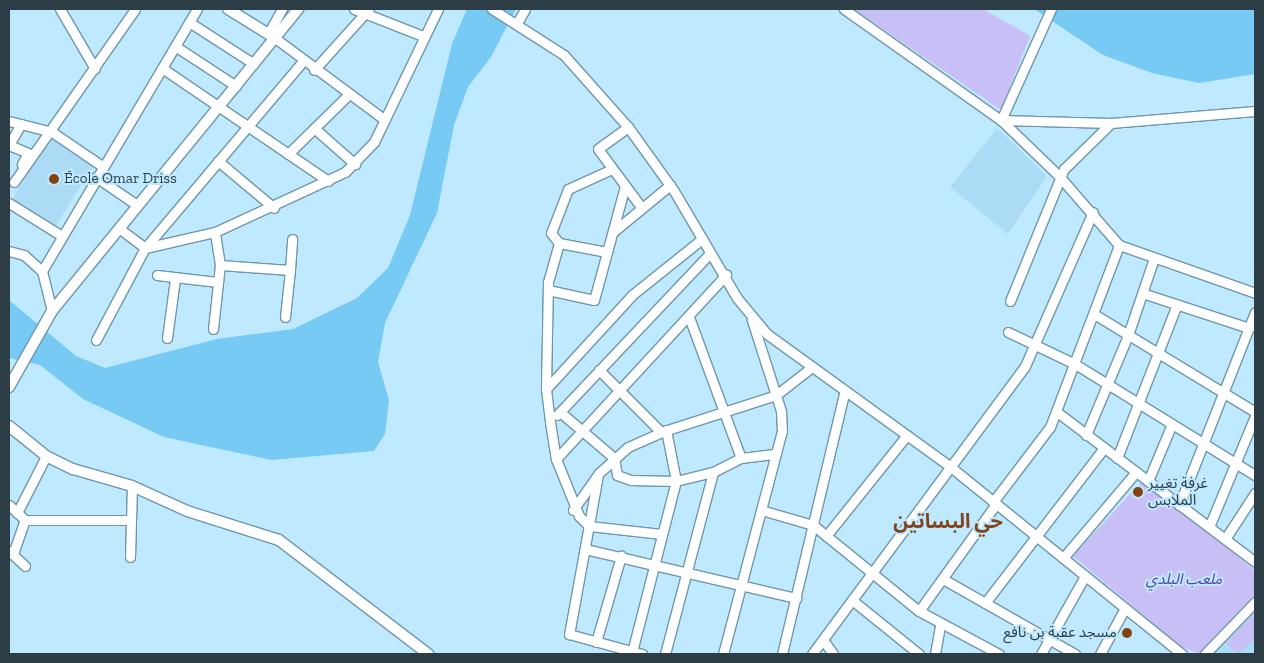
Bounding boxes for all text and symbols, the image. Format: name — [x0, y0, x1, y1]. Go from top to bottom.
place label: École Omar Driss — [64, 170, 177, 188]
marker: École Omar Driss — [48, 173, 60, 185]
place label: غرفة تغيير الملابس — [1148, 474, 1208, 509]
marker: غرفة تغيير الملابس — [1132, 486, 1144, 498]
district label: حي البساتين — [893, 509, 1003, 533]
park label: ملعب البلدي — [1146, 571, 1222, 589]
place label: مسجد عقبة بن نافع — [1003, 624, 1117, 642]
marker: مسجد عقبة بن نافع — [1121, 627, 1133, 639]

